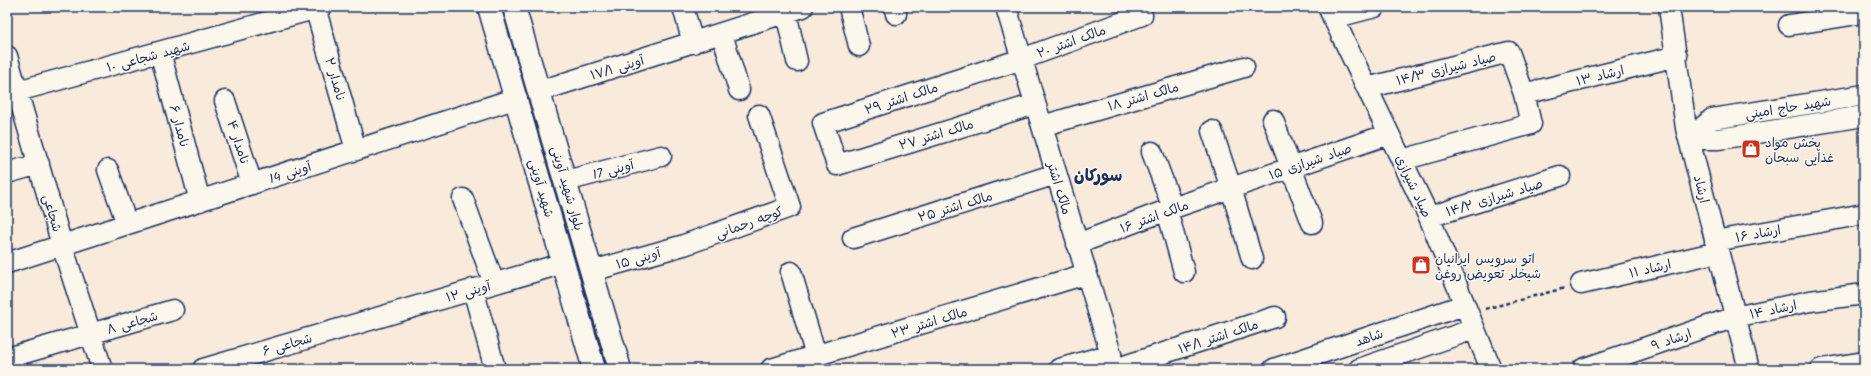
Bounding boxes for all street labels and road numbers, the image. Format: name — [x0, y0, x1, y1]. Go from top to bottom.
street label: مالک اشتر ۲۰ — [1034, 20, 1109, 65]
street label: شهید شجاعی ۱۰ — [104, 36, 192, 79]
street label: صیاد شیرازی ۱۴/۳ — [1394, 47, 1499, 92]
street label: آوینی ۱۷/۱ — [588, 50, 648, 87]
street label: نامدار ۲ — [318, 55, 351, 104]
street label: ارشاد ۱۳ — [1574, 60, 1626, 93]
street label: مالک اشتر ۱۸ — [1105, 77, 1181, 118]
street label: مالک اشتر ۲۹ — [862, 78, 941, 121]
street label: شهید حاج امینی — [1744, 91, 1833, 126]
street label: نامدار ۶ — [163, 103, 194, 150]
street label: مالک اشتر ۲۷ — [896, 114, 976, 157]
street label: نامدار ۴ — [221, 118, 255, 167]
street label: صیاد شیرازی ۱۵ — [1266, 138, 1355, 186]
street label: بلوار شهید آوینی — [544, 144, 589, 233]
street label: صیاد شیرازی — [1389, 152, 1436, 222]
street label: آوینی 17 — [590, 155, 637, 186]
street label: آوینی 14 — [267, 157, 315, 190]
street label: شهید آوینی — [522, 157, 559, 220]
street label: مالک اشتر — [1040, 159, 1077, 217]
street label: ارشاد — [1687, 173, 1714, 206]
street label: صیاد شیرازی ۱۴/۲ — [1443, 174, 1546, 223]
street label: مالک اشتر ۲۵ — [916, 186, 995, 229]
street label: شجاعی — [36, 192, 67, 235]
street label: مالک اشتر ۱۶ — [1117, 195, 1192, 240]
street label: کوچه رحمانی — [713, 201, 787, 245]
street label: ارشاد ۱۶ — [1734, 220, 1783, 249]
street label: آوینی ۱۵ — [614, 243, 664, 276]
street label: ارشاد ۱۱ — [1627, 254, 1674, 284]
street label: ۱۲ آوینی — [444, 276, 494, 309]
street label: ارشاد ۱۴ — [1748, 295, 1799, 326]
street label: مالک اشتر ۲۳ — [889, 302, 970, 345]
street label: شجاعی ۸ — [104, 306, 161, 341]
street label: مالک اشتر ۱۴/۱ — [1176, 315, 1261, 360]
street label: شاهد — [1353, 324, 1386, 353]
street label: ارشاد ۹ — [1648, 324, 1694, 357]
street label: شجاعی ۶ — [260, 328, 315, 363]

